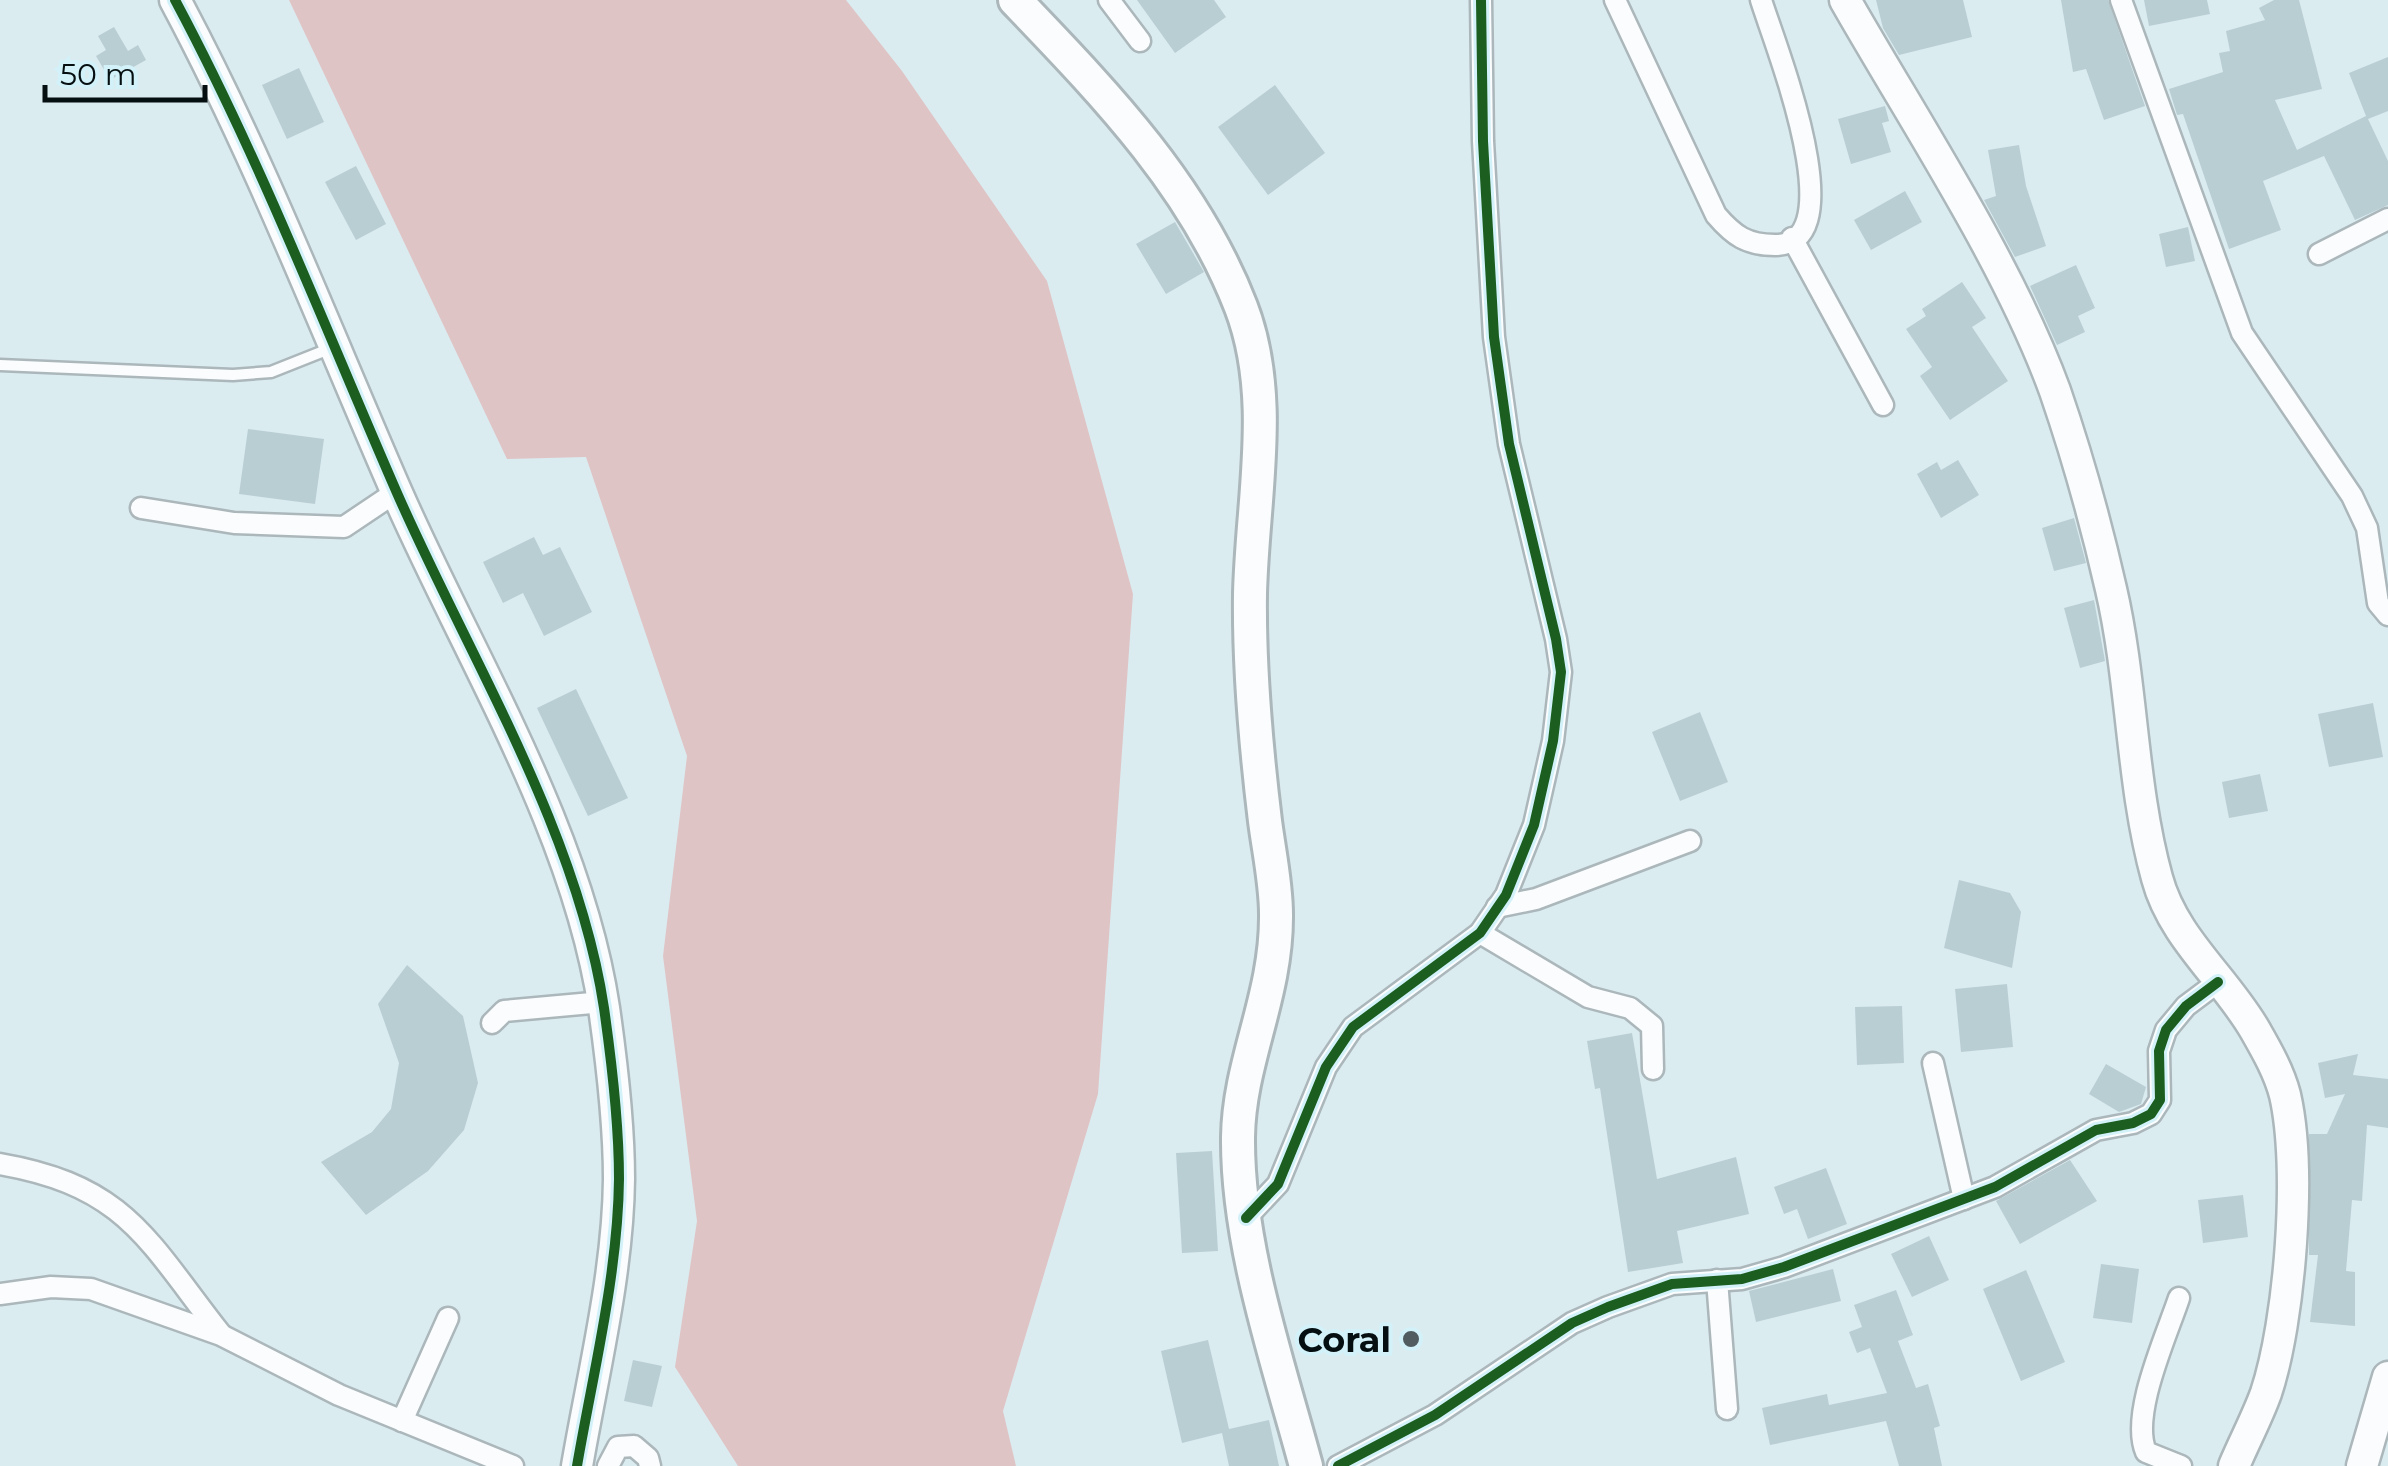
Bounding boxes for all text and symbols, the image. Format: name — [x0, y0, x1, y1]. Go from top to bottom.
scale bar — [45, 40, 205, 102]
text: 50 m — [60, 56, 137, 93]
place label: Coral — [1298, 1318, 1391, 1361]
marker: Coral — [1400, 1328, 1422, 1350]

